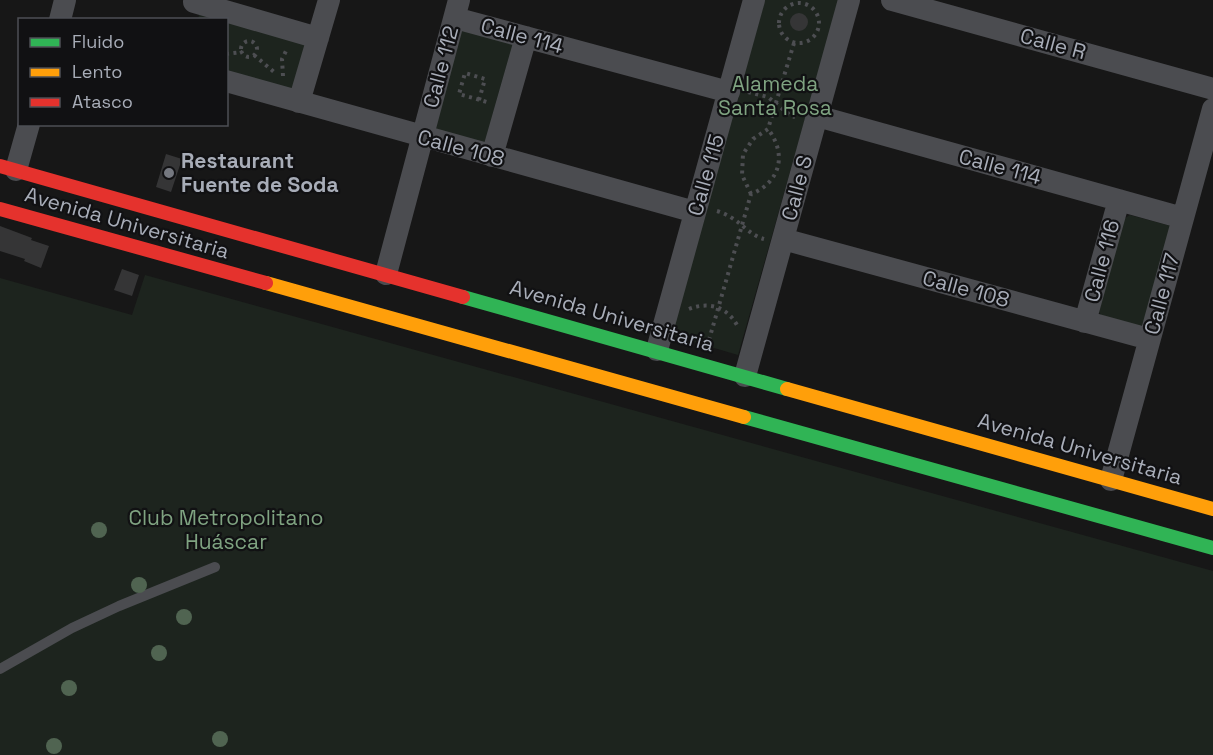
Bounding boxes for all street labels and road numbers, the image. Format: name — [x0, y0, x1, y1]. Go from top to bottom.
street label: Calle 114 — [478, 12, 566, 59]
street label: Calle R — [1017, 22, 1089, 65]
street label: Calle 112 — [417, 23, 464, 111]
street label: Calle 108 — [415, 123, 508, 172]
street label: Calle 115 — [681, 131, 730, 219]
street label: Calle 114 — [956, 143, 1044, 190]
street label: Calle S — [775, 152, 818, 224]
street label: Avenida Universitaria — [22, 180, 232, 265]
street label: Calle 116 — [1078, 217, 1125, 305]
street label: Calle 117 — [1138, 250, 1185, 337]
street label: Calle 108 — [920, 264, 1013, 313]
street label: Avenida Universitaria — [507, 273, 717, 358]
street label: Avenida Universitaria — [975, 406, 1185, 491]

